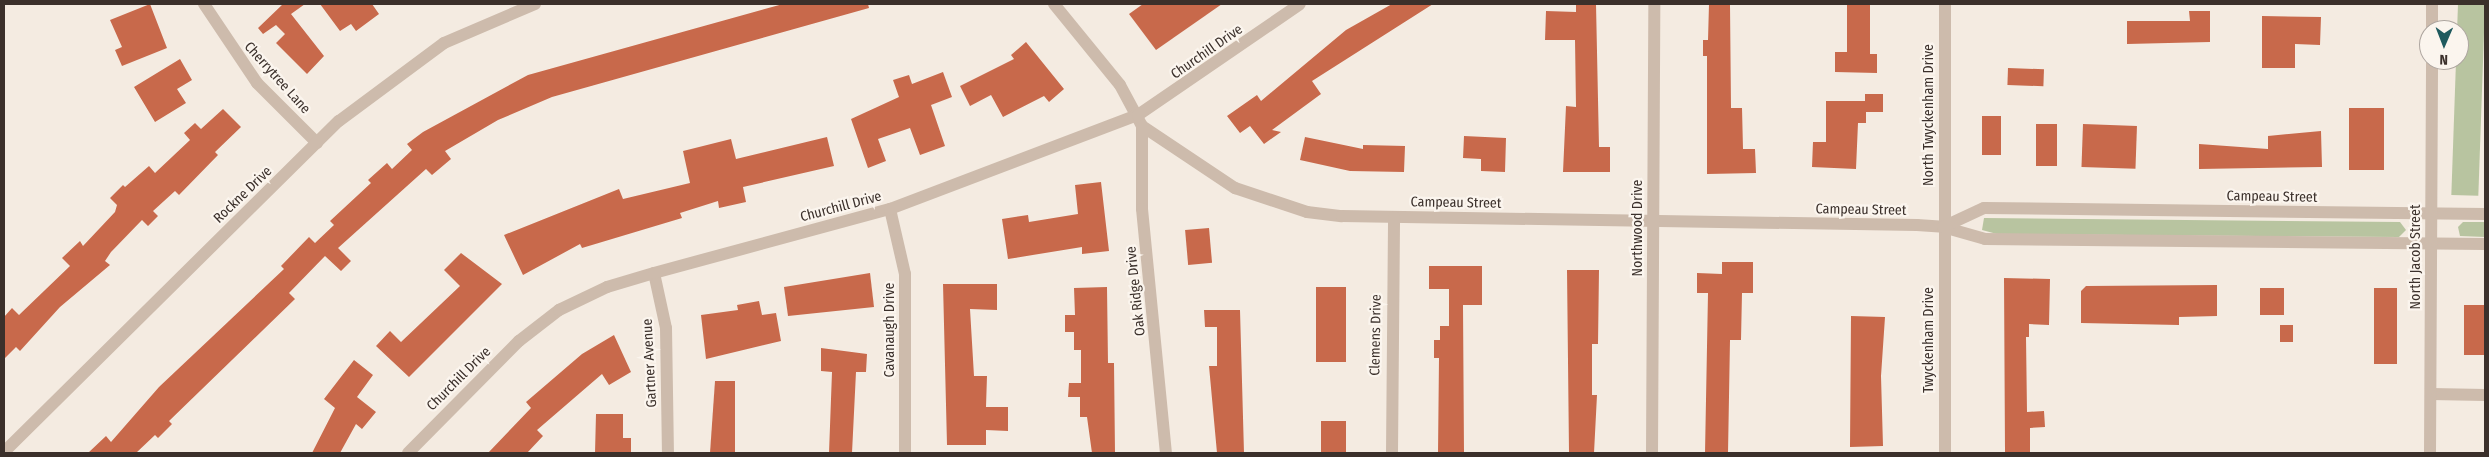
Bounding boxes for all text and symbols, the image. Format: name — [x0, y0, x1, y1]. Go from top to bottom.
north arrow — [2419, 20, 2469, 70]
street label: Churchill Drive — [1168, 21, 1246, 83]
street label: Cherrytree Lane — [240, 39, 314, 117]
street label: North Twyckenham Drive — [1921, 44, 1937, 186]
text: N — [2439, 51, 2448, 68]
street label: Rockne Drive — [210, 163, 276, 227]
street label: Northwood Drive — [1630, 179, 1646, 277]
street label: Churchill Drive — [799, 188, 883, 226]
street label: Campeau Street — [2226, 188, 2318, 206]
street label: Campeau Street — [1410, 194, 1502, 212]
street label: Campeau Street — [1815, 201, 1907, 219]
street label: North Jacob Street — [2408, 205, 2424, 309]
street label: Oak Ridge Drive — [1123, 245, 1149, 337]
street label: Cavanaugh Drive — [882, 283, 898, 377]
street label: Twyckenham Drive — [1921, 287, 1937, 393]
street label: Clemens Drive — [1367, 294, 1385, 376]
street label: Gartner Avenue — [639, 318, 661, 408]
street label: Churchill Drive — [424, 344, 494, 414]

